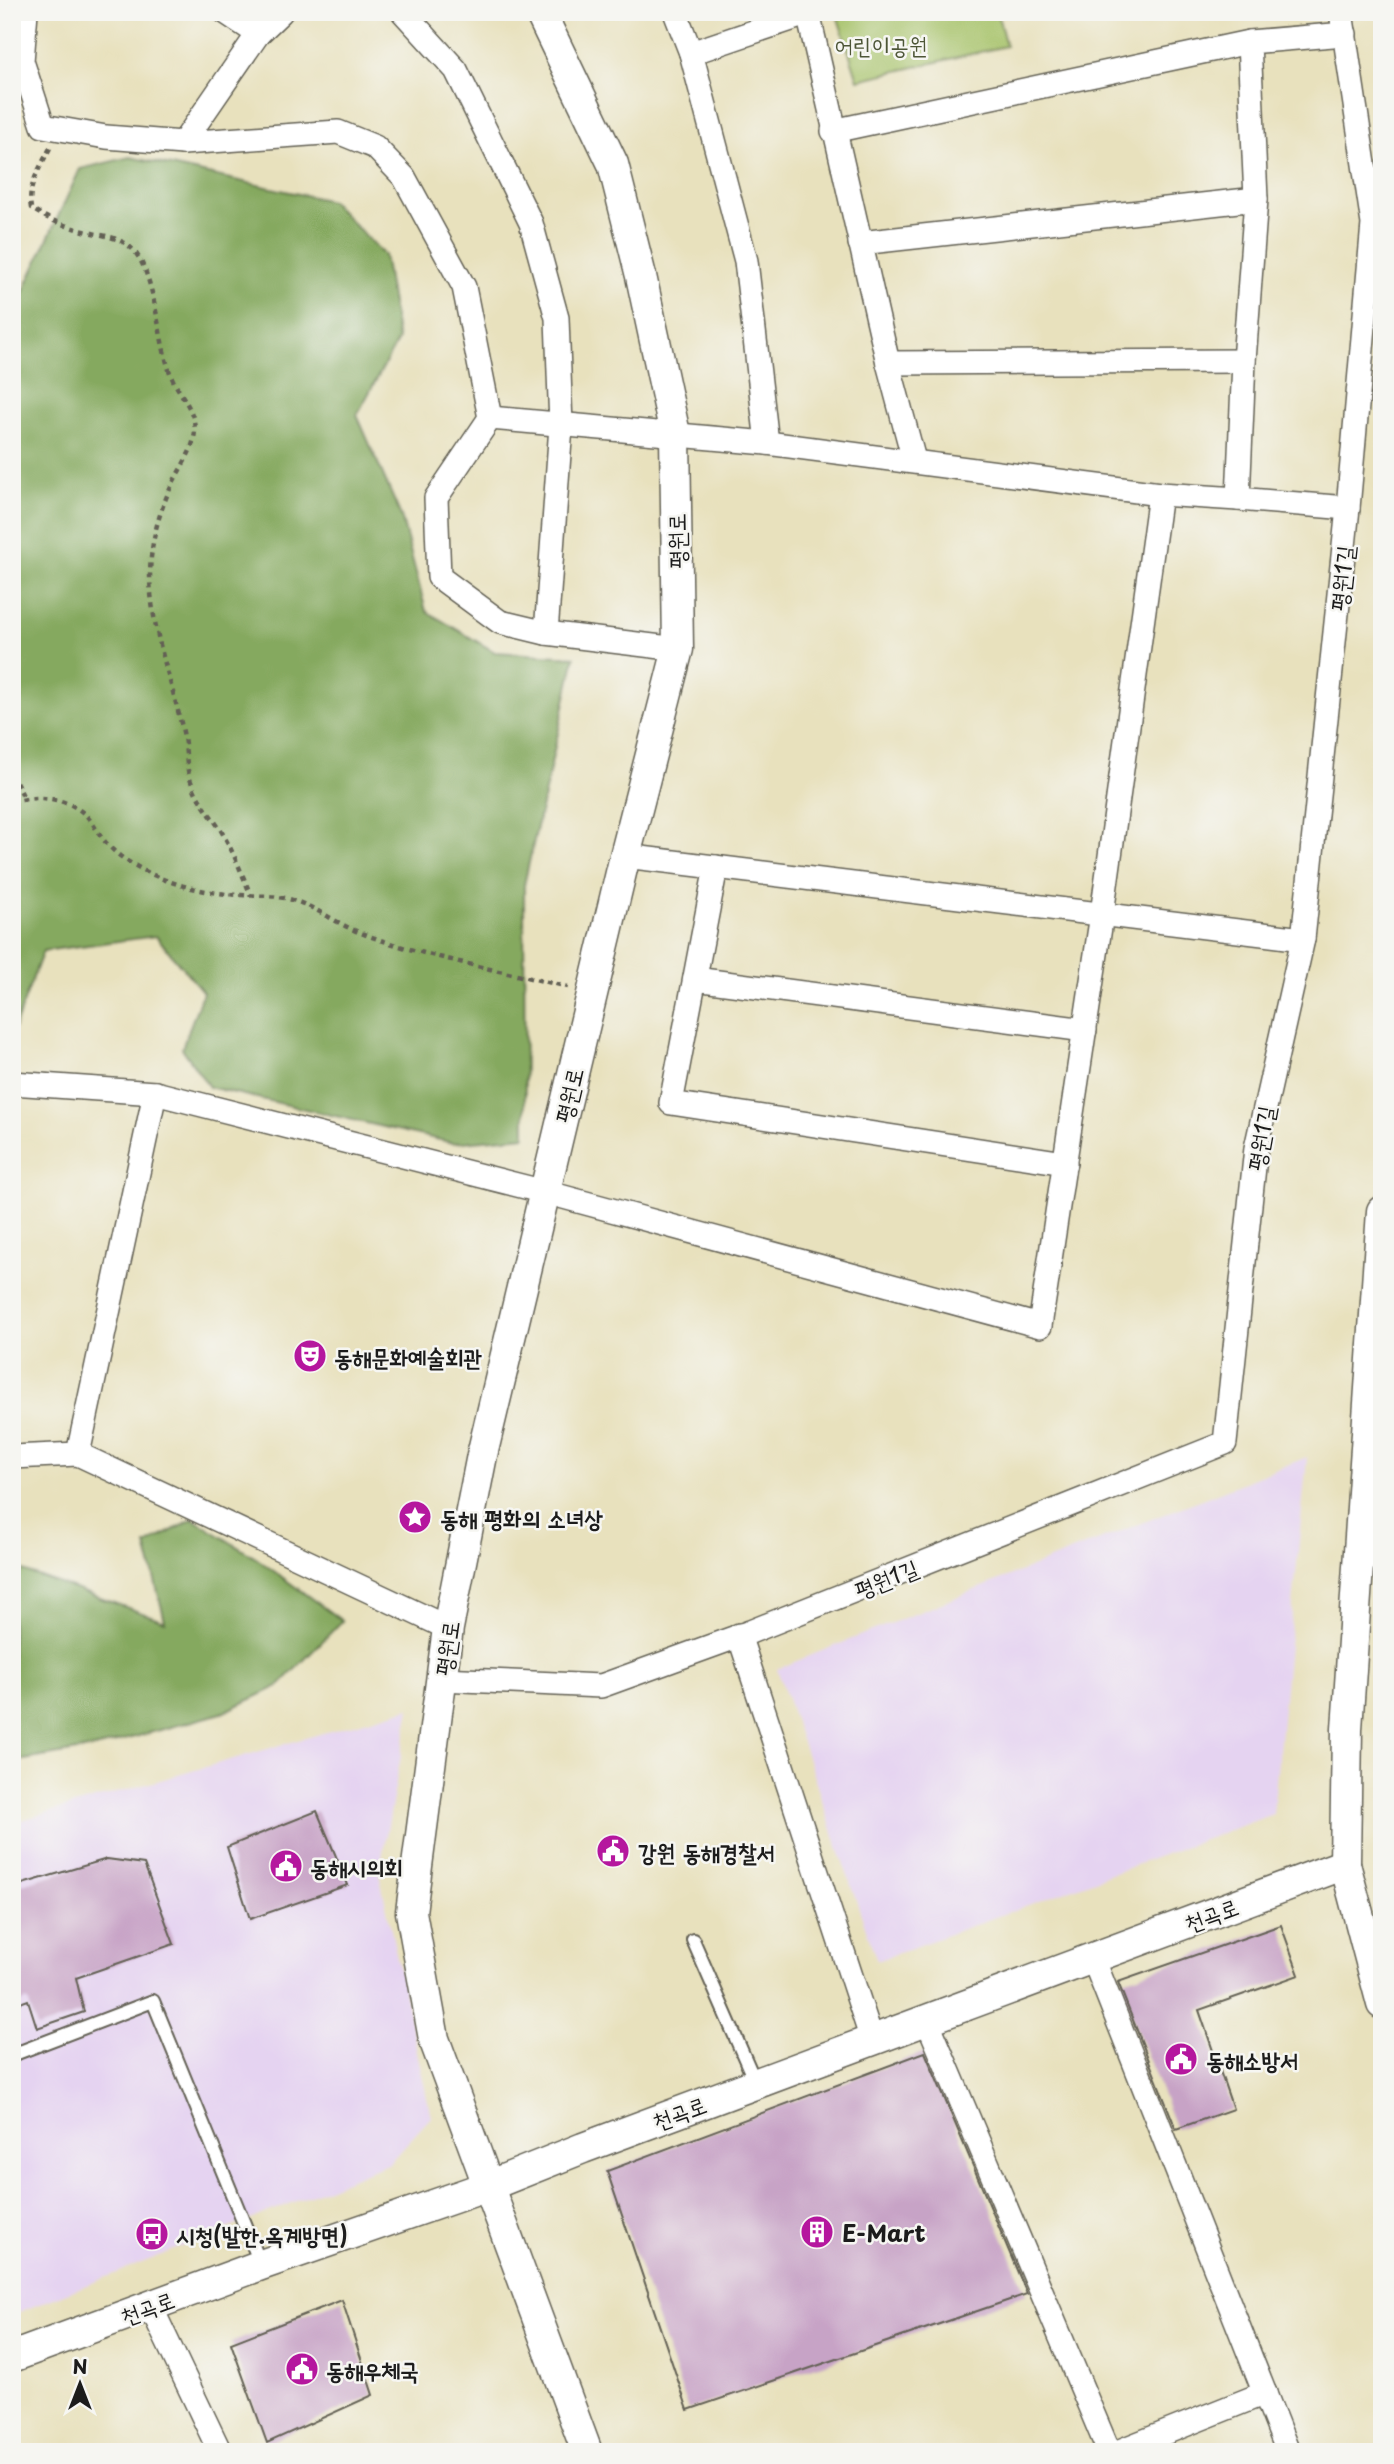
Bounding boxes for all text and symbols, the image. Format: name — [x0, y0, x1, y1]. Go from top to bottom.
park label: 어린이공원 — [835, 27, 927, 62]
street label: 평원로 — [658, 513, 694, 569]
street label: 평원1길 — [1320, 543, 1362, 613]
street label: 평원로 — [545, 1064, 591, 1126]
street label: 평원1길 — [1237, 1103, 1283, 1173]
theatre icon: 동해문화예술회관 — [291, 1337, 329, 1375]
place label: 동해문화예술회관 — [334, 1339, 483, 1374]
place icon: 동해 평화의 소녀상 — [396, 1498, 434, 1536]
place label: 동해 평화의 소녀상 — [440, 1500, 603, 1535]
street label: 평원1길 — [849, 1549, 923, 1607]
street label: 평원로 — [425, 1618, 467, 1678]
public building icon: 강원 동해경찰서 — [594, 1832, 632, 1870]
place label: 강원 동해경찰서 — [638, 1834, 775, 1869]
public building icon: 동해시의회 — [267, 1847, 305, 1885]
place label: 동해시의회 — [310, 1849, 403, 1884]
street label: 천곡로 — [1179, 1888, 1243, 1940]
public building icon: 동해소방서 — [1162, 2040, 1200, 2078]
place label: 동해소방서 — [1206, 2042, 1299, 2077]
street label: 천곡로 — [647, 2086, 711, 2138]
building icon: E-Mart — [798, 2213, 836, 2251]
bus stop icon: 시청(발한.옥계방면) — [133, 2215, 171, 2253]
place label: E-Mart — [842, 2215, 926, 2250]
place label: 시청(발한.옥계방면) — [176, 2217, 348, 2252]
street label: 천곡로 — [115, 2281, 179, 2333]
north arrow — [46, 2348, 116, 2418]
public building icon: 동해우체국 — [283, 2350, 321, 2388]
text: N — [72, 2352, 88, 2380]
place label: 동해우체국 — [326, 2352, 419, 2387]

